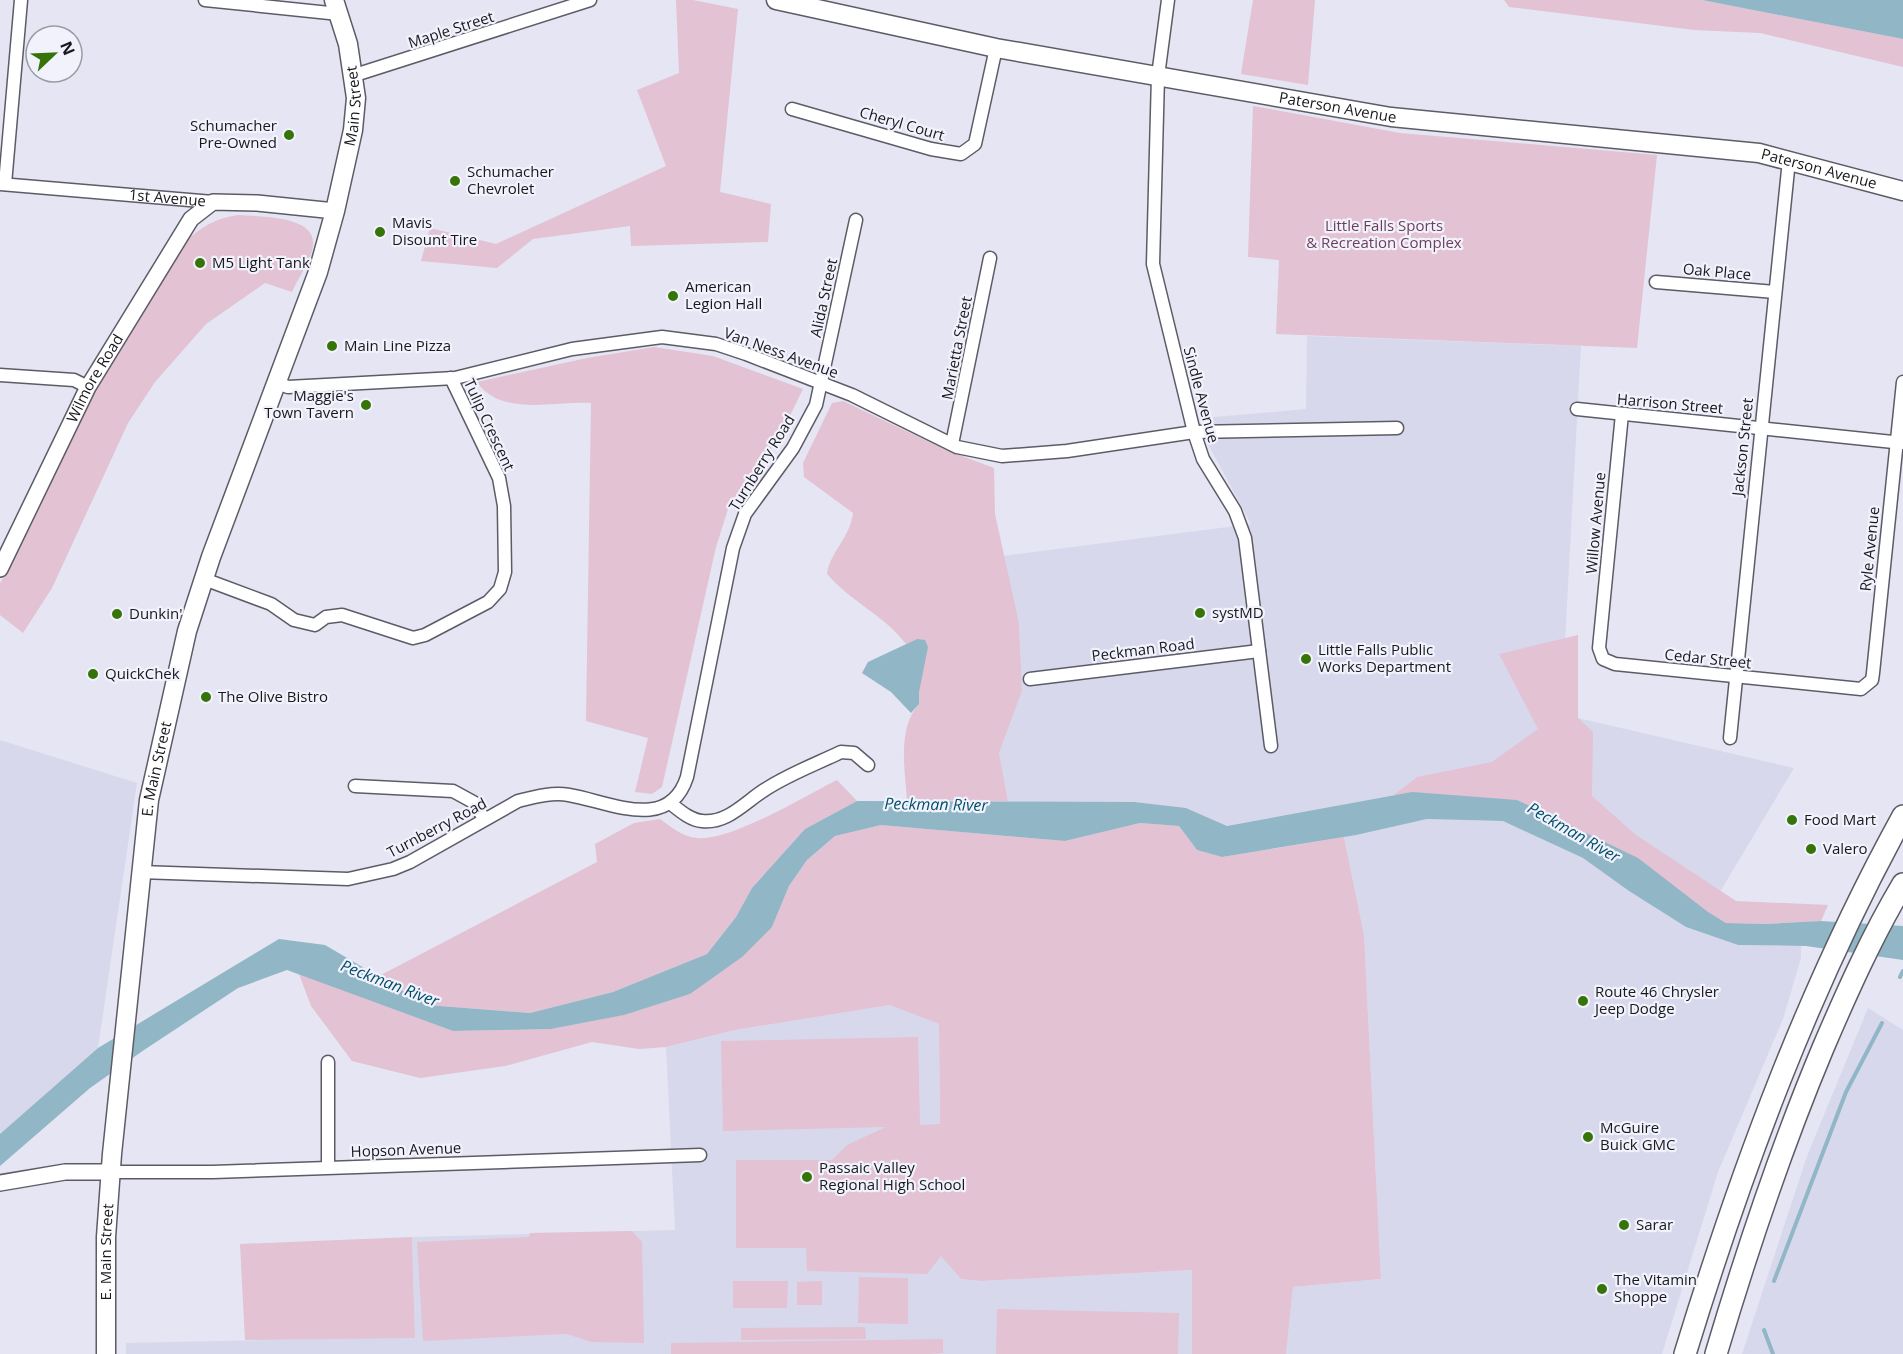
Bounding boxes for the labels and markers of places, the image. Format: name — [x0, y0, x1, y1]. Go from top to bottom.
place label: Schumacher Pre-Owned — [190, 115, 277, 152]
marker: Schumacher Pre-Owned — [282, 128, 296, 142]
place label: Schumacher Chevrolet — [467, 161, 554, 198]
marker: Schumacher Chevrolet — [448, 174, 462, 188]
place label: Mavis Disount Tire — [392, 212, 477, 249]
marker: Mavis Disount Tire — [373, 225, 387, 239]
place label: M5 Light Tank — [212, 252, 310, 272]
marker: M5 Light Tank — [193, 256, 207, 270]
place label: American Legion Hall — [685, 276, 762, 313]
marker: American Legion Hall — [666, 289, 680, 303]
place label: Main Line Pizza — [344, 335, 451, 355]
marker: Main Line Pizza — [325, 339, 339, 353]
place label: Maggie's Town Tavern — [264, 385, 354, 422]
marker: Maggie's Town Tavern — [359, 398, 373, 412]
place label: systMD — [1212, 602, 1264, 622]
place label: Dunkin' — [129, 603, 182, 623]
marker: systMD — [1193, 606, 1207, 620]
marker: Dunkin' — [110, 607, 124, 621]
place label: Little Falls Public Works Department — [1318, 639, 1451, 676]
marker: Little Falls Public Works Department — [1299, 652, 1313, 666]
place label: QuickChek — [105, 663, 180, 683]
marker: QuickChek — [86, 667, 100, 681]
place label: The Olive Bistro — [218, 686, 328, 706]
marker: The Olive Bistro — [199, 690, 213, 704]
place label: Food Mart — [1804, 809, 1876, 829]
marker: Food Mart — [1785, 813, 1799, 827]
place label: Valero — [1823, 838, 1868, 858]
marker: Valero — [1804, 842, 1818, 856]
place label: Route 46 Chrysler Jeep Dodge — [1593, 981, 1719, 1018]
marker: Route 46 Chrysler Jeep Dodge — [1576, 994, 1590, 1008]
place label: McGuire Buick GMC — [1600, 1117, 1675, 1154]
marker: McGuire Buick GMC — [1581, 1130, 1595, 1144]
place label: Passaic Valley Regional High School — [819, 1157, 965, 1194]
marker: Passaic Valley Regional High School — [800, 1170, 814, 1184]
place label: Sarar — [1636, 1214, 1673, 1234]
marker: Sarar — [1617, 1218, 1631, 1232]
place label: The Vitamin Shoppe — [1614, 1269, 1697, 1306]
marker: The Vitamin Shoppe — [1595, 1282, 1609, 1296]

